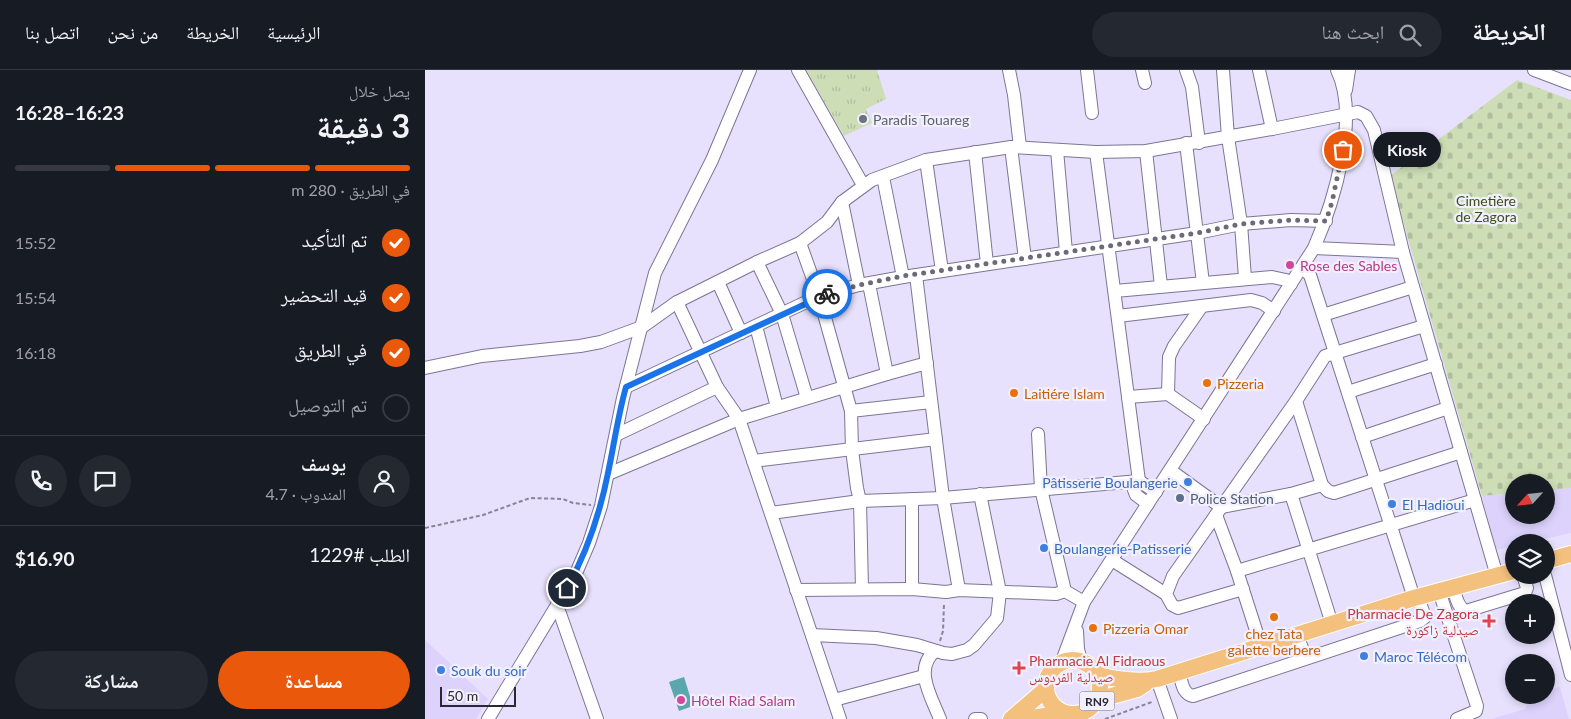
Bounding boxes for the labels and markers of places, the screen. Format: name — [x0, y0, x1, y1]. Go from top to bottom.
place label: Paradis Touareg — [873, 111, 969, 128]
marker: Paradis Touareg — [857, 113, 869, 125]
pin — [1322, 129, 1364, 171]
callout: Kiosk — [1373, 132, 1441, 168]
place label: Rose des Sables — [1300, 257, 1397, 274]
marker: Rose des Sables — [1284, 259, 1296, 271]
place label: Pizzeria — [1217, 375, 1264, 392]
marker: Pizzeria — [1201, 377, 1213, 389]
place label: Laitiére Islam — [1024, 385, 1105, 402]
marker: Laitiére Islam — [1008, 387, 1020, 399]
place label: Pâtisserie Boulangerie — [1042, 474, 1178, 491]
marker: Pâtisserie Boulangerie — [1182, 476, 1194, 488]
place label: Police Station — [1190, 490, 1274, 507]
marker: Police Station — [1174, 492, 1186, 504]
place label: El Hadioui — [1402, 496, 1465, 513]
marker: El Hadioui — [1386, 498, 1398, 510]
place label: Boulangerie-Patisserie — [1054, 540, 1191, 557]
marker: Boulangerie-Patisserie — [1038, 542, 1050, 554]
pin — [546, 567, 588, 609]
place label: Pharmacie De Zagora صيدلية زاكورة — [1347, 605, 1479, 639]
marker: chez Tata galette berbere — [1268, 611, 1280, 623]
marker: Pharmacie De Zagora صيدلية زاكورة — [1483, 615, 1495, 627]
place label: Pizzeria Omar — [1103, 620, 1188, 637]
marker: Pizzeria Omar — [1087, 622, 1099, 634]
place label: chez Tata galette berbere — [1227, 625, 1321, 658]
place label: Maroc Télécom — [1374, 648, 1467, 665]
marker: Maroc Télécom — [1358, 650, 1370, 662]
place label: Pharmacie Al Fidraous صيدلية الفردوس — [1029, 652, 1165, 686]
place label: Souk du soir — [451, 662, 527, 679]
marker: Pharmacie Al Fidraous صيدلية الفردوس — [1013, 662, 1025, 674]
marker: Souk du soir — [435, 664, 447, 676]
place label: Hôtel Riad Salam — [691, 692, 795, 709]
marker: Hôtel Riad Salam — [675, 694, 687, 706]

